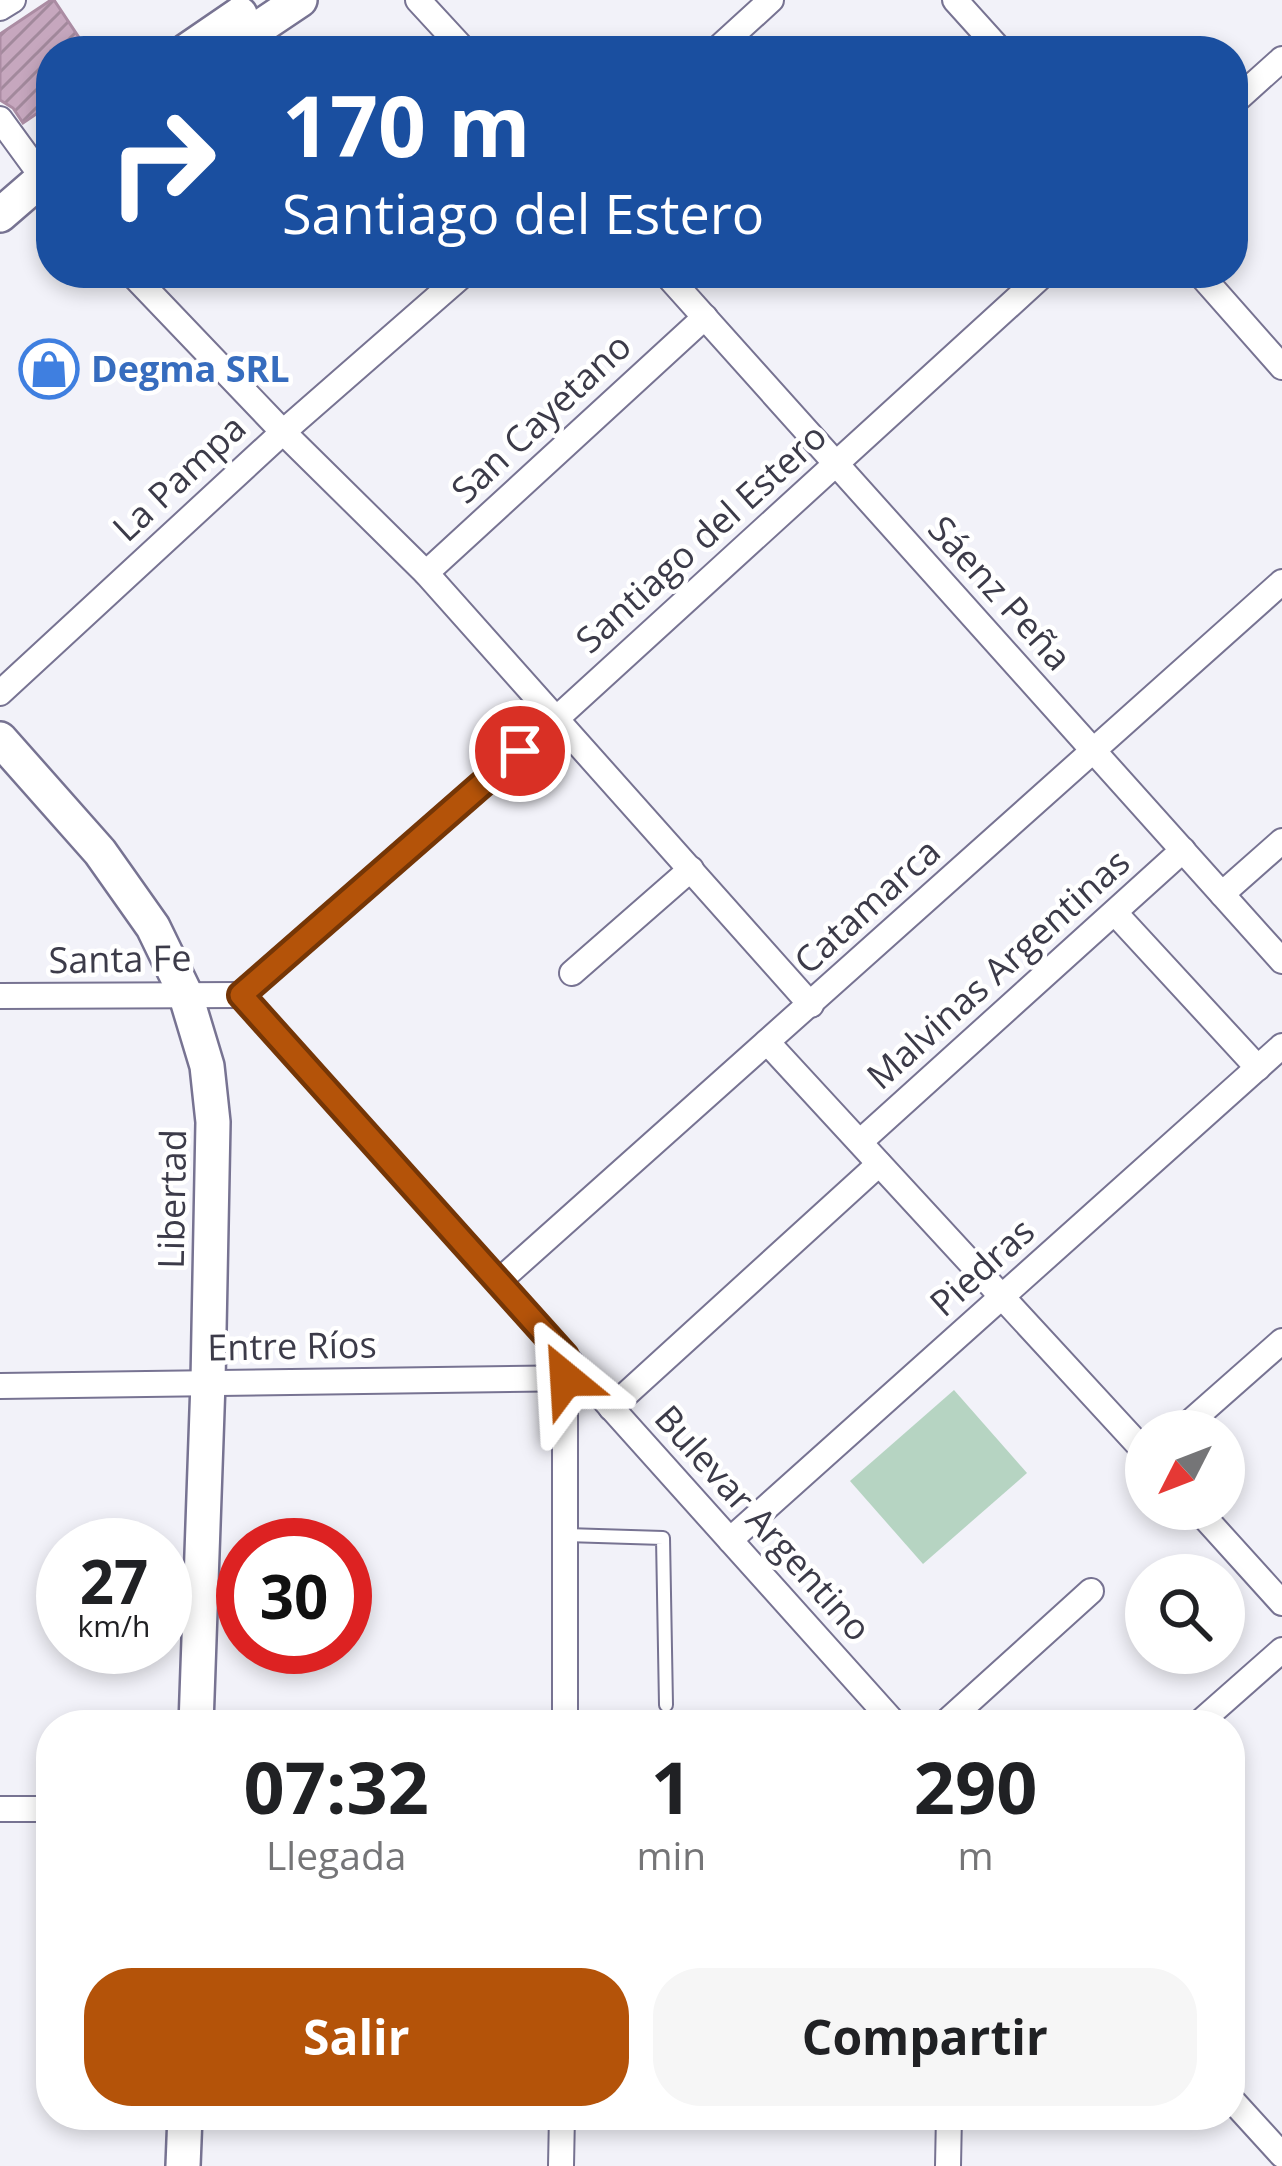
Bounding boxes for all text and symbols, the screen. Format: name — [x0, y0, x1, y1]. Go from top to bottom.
text: 170 m — [282, 67, 530, 182]
icon: right — [84, 84, 240, 240]
text: Santiago del Estero — [282, 176, 764, 250]
street label: San Cayetano — [440, 322, 641, 514]
shop icon: Degma SRL — [18, 338, 80, 400]
place label: Degma SRL — [91, 344, 290, 393]
street label: La Pampa — [102, 403, 256, 552]
street label: Santiago del Estero — [565, 412, 837, 663]
street label: Sáenz Peña — [918, 505, 1083, 680]
pin — [469, 700, 571, 802]
icon: arrive — [487, 718, 553, 784]
street label: Catamarca — [783, 827, 950, 984]
street label: Malvinas Argentinas — [856, 837, 1140, 1100]
street label: Santa Fe — [48, 933, 192, 984]
street label: Libertad — [146, 1129, 197, 1269]
street label: Piedras — [919, 1207, 1044, 1327]
position arrow — [503, 1316, 629, 1442]
street label: Entre Ríos — [207, 1320, 377, 1371]
street label: Bulevar Argentino — [644, 1394, 883, 1651]
north arrow — [1125, 1410, 1245, 1530]
map controls — [1125, 1410, 1245, 1674]
speed limit sign: 30 — [216, 1518, 372, 1674]
text: 27 — [80, 1540, 148, 1622]
button: search — [1125, 1554, 1245, 1674]
text: km/h — [78, 1605, 150, 1646]
text: 07:32 — [244, 1737, 429, 1835]
text: 1 — [651, 1737, 692, 1835]
text: 290 — [914, 1737, 1037, 1835]
text: Llegada — [266, 1828, 406, 1881]
text: min — [636, 1828, 706, 1881]
text: m — [958, 1828, 994, 1881]
button: Salir — [84, 1968, 629, 2106]
button: Compartir — [653, 1968, 1197, 2106]

